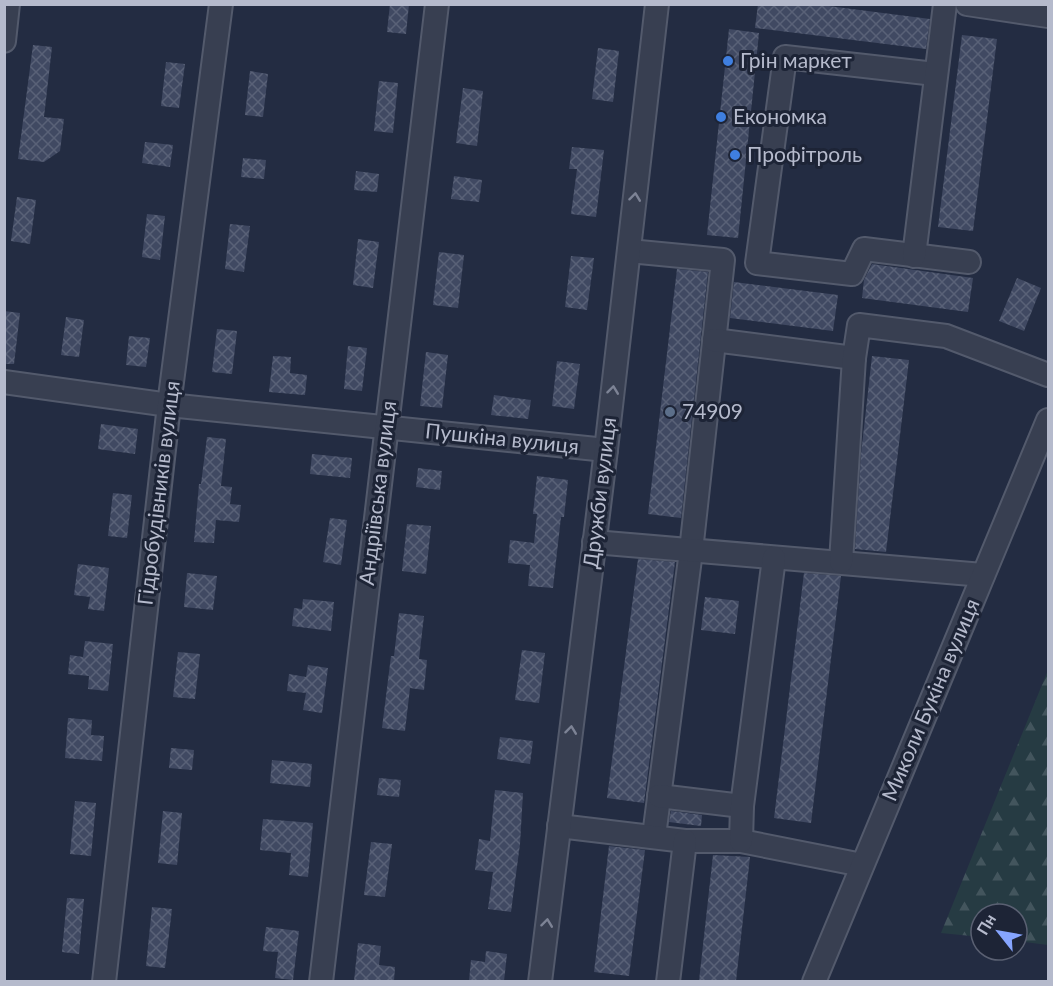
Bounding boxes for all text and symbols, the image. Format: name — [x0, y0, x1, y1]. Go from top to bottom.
place label: Грін маркет — [740, 47, 852, 72]
marker: Грін маркет — [721, 54, 735, 68]
place label: Економка — [733, 103, 827, 128]
marker: Економка — [714, 110, 728, 124]
place label: Профітроль — [747, 141, 862, 166]
marker: Профітроль — [728, 148, 742, 162]
one-way arrow — [628, 192, 641, 201]
street label: Гідробудівників вулиця — [131, 379, 184, 607]
one-way arrow — [606, 386, 619, 395]
place label: 74909 — [682, 398, 743, 423]
street label: Андріївська вулиця — [353, 399, 400, 586]
marker: 74909 — [663, 405, 677, 419]
street label: Дружби вулиця — [577, 416, 620, 570]
street label: Пушкіна вулиця — [424, 417, 580, 458]
street label: Миколи Букіна вулиця — [876, 594, 984, 804]
one-way arrow — [564, 725, 577, 735]
north arrow — [969, 902, 1029, 962]
text: Пн — [972, 910, 999, 938]
one-way arrow — [540, 919, 553, 928]

